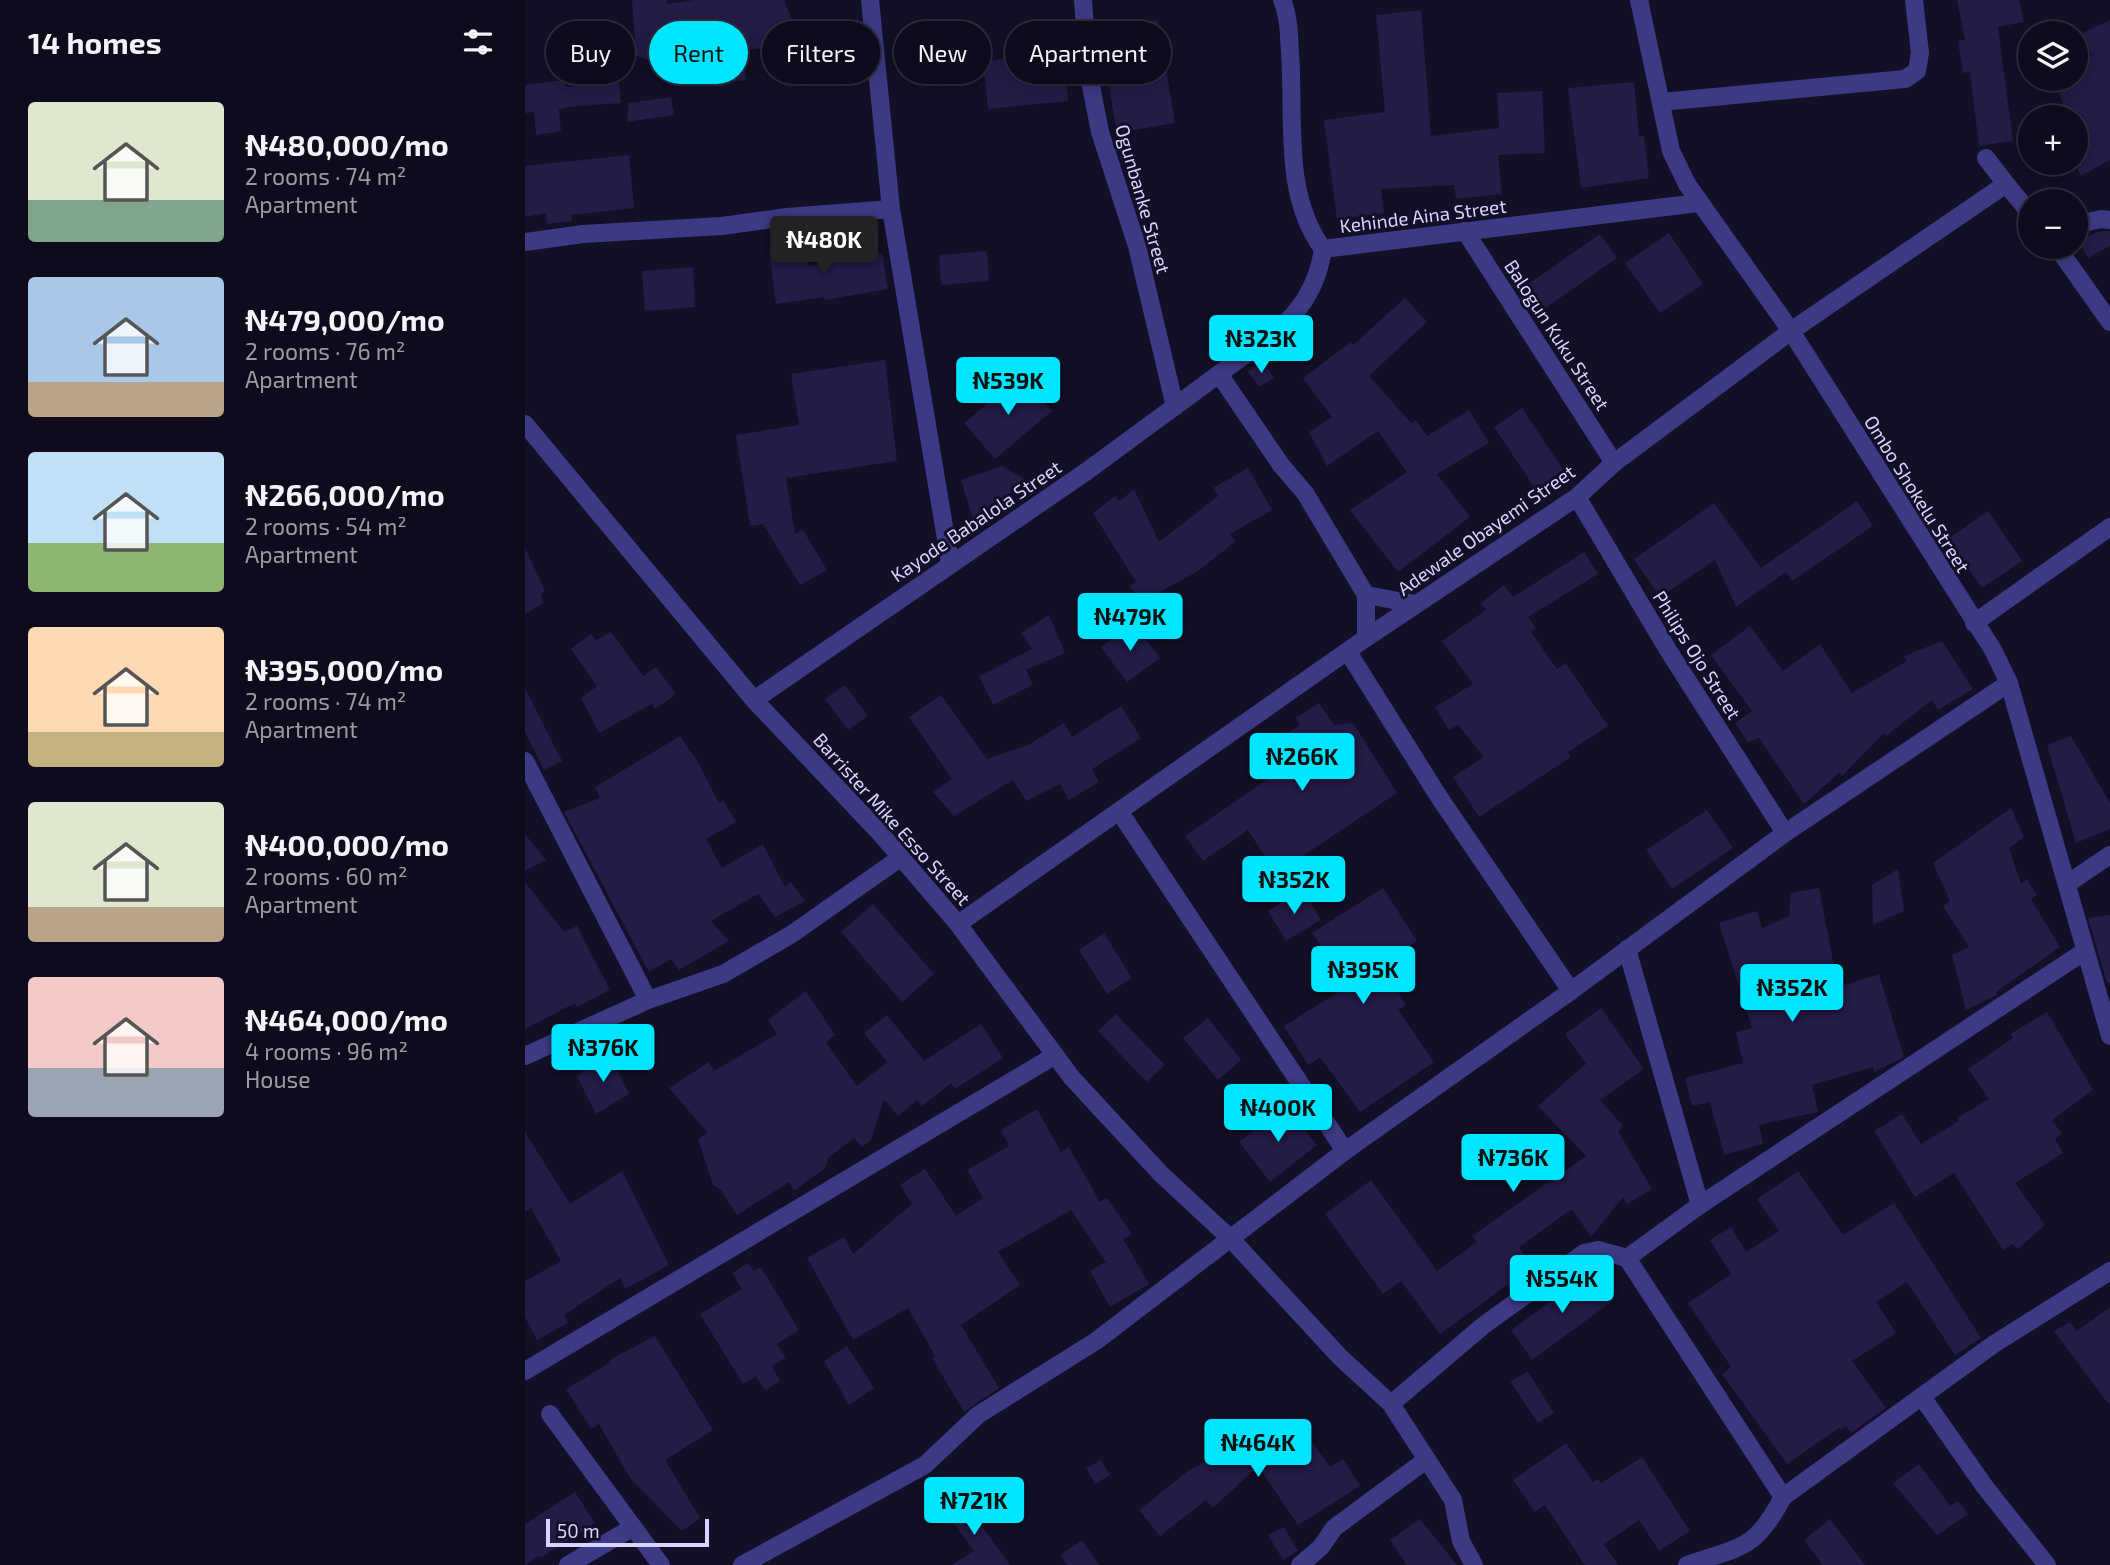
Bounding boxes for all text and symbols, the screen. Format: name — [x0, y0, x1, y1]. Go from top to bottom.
chip: Buy — [546, 21, 635, 84]
chip: Rent — [649, 21, 748, 84]
chip: Filters — [762, 21, 880, 84]
chip: New — [894, 21, 991, 84]
chip: Apartment — [1005, 21, 1171, 84]
map controls — [2018, 21, 2088, 259]
button: layers — [2018, 21, 2088, 91]
icon: filters — [459, 23, 497, 61]
text: 14 homes — [28, 24, 162, 60]
button: + — [2018, 105, 2088, 175]
street label: Ogunbanke Street — [1111, 122, 1176, 276]
text: ₦480,000/mo — [245, 126, 449, 162]
icon: home — [84, 130, 168, 214]
text: 2 rooms · 74 m² — [245, 162, 406, 190]
button: − — [2018, 189, 2088, 259]
text: Apartment — [245, 190, 358, 218]
street label: Kehinde Aina Street — [1338, 194, 1508, 237]
pin: ₦480K — [775, 216, 873, 276]
text: ₦480K — [786, 225, 862, 253]
street label: Balogun Kuku Street — [1500, 255, 1615, 414]
text: ₦479,000/mo — [245, 301, 445, 337]
icon: home — [84, 305, 168, 389]
pin: ₦323K — [1212, 316, 1310, 375]
text: ₦323K — [1225, 324, 1297, 352]
text: 2 rooms · 76 m² — [245, 337, 405, 365]
pin: ₦539K — [959, 358, 1057, 417]
text: Apartment — [245, 365, 358, 393]
text: ₦539K — [972, 366, 1044, 394]
street label: Ombo Shokelu Street — [1860, 411, 1975, 576]
street label: Kayode Babalola Street — [886, 455, 1065, 586]
street label: Adewale Obayemi Street — [1392, 460, 1579, 600]
text: ₦266,000/mo — [245, 476, 445, 512]
icon: home — [84, 480, 168, 564]
text: 2 rooms · 54 m² — [245, 512, 407, 540]
text: Apartment — [245, 540, 358, 568]
street label: Philips Ojo Street — [1649, 586, 1746, 723]
pin: ₦479K — [1081, 594, 1179, 653]
text: ₦479K — [1094, 602, 1166, 630]
text: ₦395,000/mo — [245, 651, 443, 687]
icon: home — [84, 655, 168, 739]
text: 2 rooms · 74 m² — [245, 687, 406, 715]
text: Apartment — [245, 715, 358, 743]
street label: Barrister Mike Esso Street — [809, 728, 976, 909]
pin: ₦266K — [1253, 734, 1351, 793]
text: ₦266K — [1266, 742, 1338, 770]
text: ₦400,000/mo — [245, 826, 449, 862]
icon: home — [84, 830, 168, 914]
pin: ₦352K — [1245, 856, 1343, 916]
text: 2 rooms · 60 m² — [245, 862, 407, 890]
text: ₦352K — [1258, 865, 1330, 893]
text: Apartment — [245, 890, 358, 918]
pin: ₦395K — [1314, 946, 1412, 1006]
text: ₦395K — [1327, 955, 1399, 983]
pin: ₦352K — [1743, 964, 1841, 1024]
text: ₦352K — [1756, 973, 1828, 1001]
text: ₦464,000/mo — [245, 1001, 448, 1037]
icon: home — [84, 1005, 168, 1089]
pin: ₦376K — [554, 1024, 652, 1084]
text: ₦376K — [567, 1033, 639, 1061]
text: 4 rooms · 96 m² — [245, 1037, 408, 1065]
text: House — [245, 1065, 311, 1093]
pin: ₦400K — [1229, 1084, 1327, 1144]
text: ₦400K — [1240, 1093, 1316, 1121]
pin: ₦736K — [1464, 1134, 1562, 1194]
text: ₦736K — [1477, 1143, 1549, 1171]
pin: ₦554K — [1513, 1256, 1611, 1315]
text: ₦554K — [1526, 1264, 1598, 1292]
pin: ₦464K — [1209, 1420, 1307, 1479]
text: ₦464K — [1220, 1428, 1296, 1456]
pin: ₦721K — [925, 1478, 1023, 1537]
text: ₦721K — [940, 1486, 1008, 1514]
scale bar — [546, 1516, 709, 1548]
text: 50 m — [557, 1519, 600, 1542]

